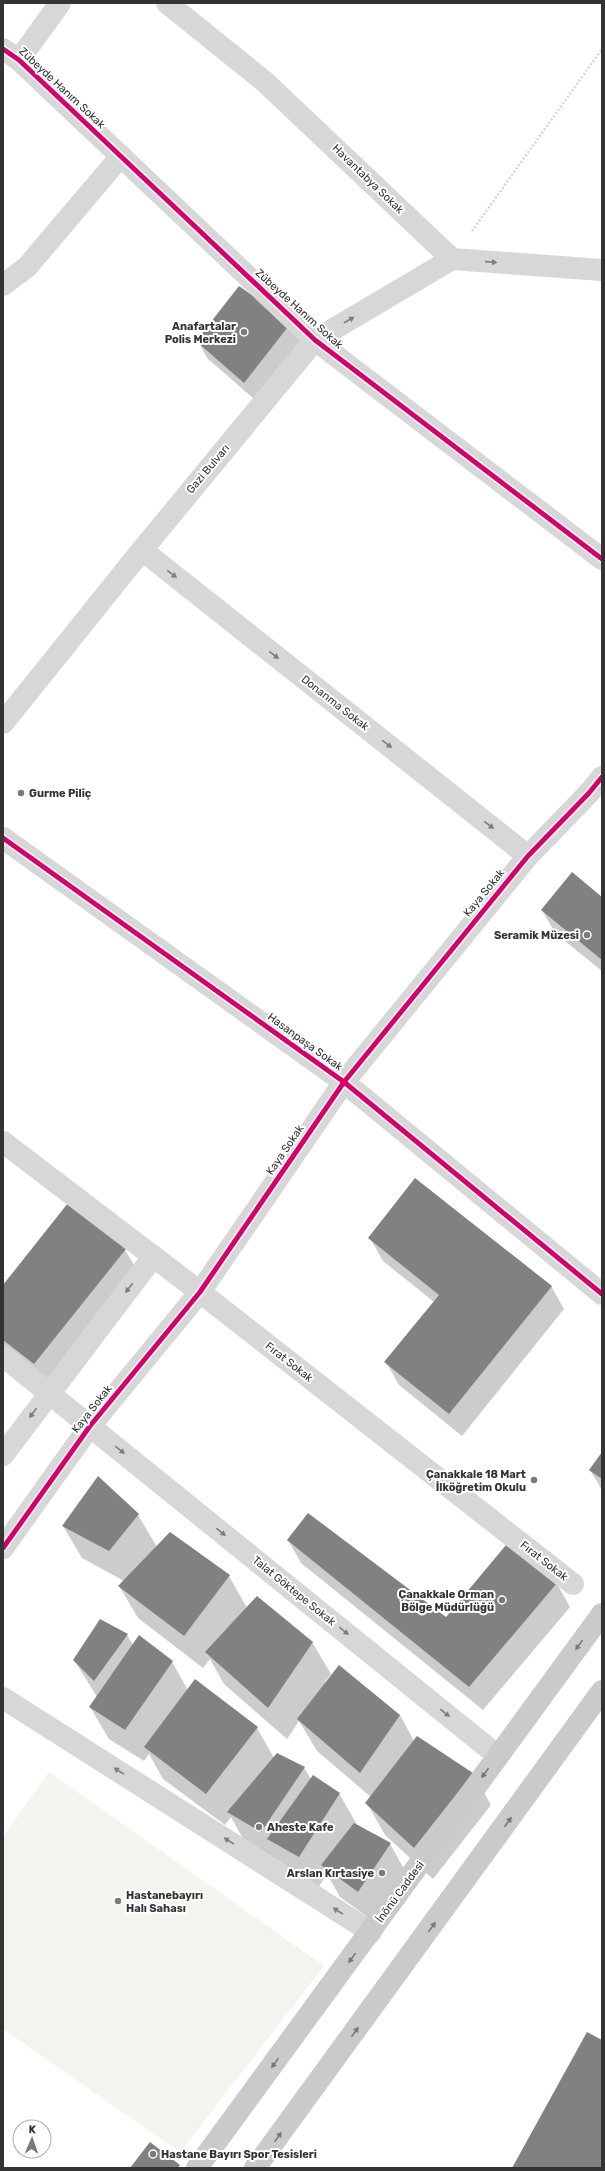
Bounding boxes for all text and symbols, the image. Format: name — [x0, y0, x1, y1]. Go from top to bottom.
street label: Zübeyde Hanım Sokak — [16, 45, 108, 132]
street label: Havantabya Sokak — [330, 142, 407, 217]
one-way arrow — [485, 259, 497, 266]
street label: Zübeyde Hanım Sokak — [253, 266, 346, 352]
one-way arrow — [344, 316, 354, 324]
place label: Anafartalar Polis Merkezi — [165, 320, 236, 346]
marker: Anafartalar Polis Merkezi — [239, 327, 249, 337]
street label: Gazi Bulvarı — [184, 442, 232, 496]
one-way arrow — [167, 570, 178, 578]
one-way arrow — [269, 650, 280, 659]
street label: Donanma Sokak — [299, 673, 372, 734]
one-way arrow — [382, 740, 392, 749]
place label: Gurme Piliç — [29, 787, 92, 800]
marker: Gurme Piliç — [16, 788, 26, 798]
one-way arrow — [483, 821, 494, 829]
street label: Kaya Sokak — [461, 866, 507, 919]
place label: Seramik Müzesi — [494, 929, 579, 942]
marker: Seramik Müzesi — [582, 930, 592, 940]
street label: Hasanpaşa Sokak — [265, 1010, 345, 1074]
street label: Kaya Sokak — [264, 1122, 307, 1178]
one-way arrow — [125, 1282, 133, 1293]
street label: Fırat Sokak — [263, 1339, 316, 1385]
street label: Kaya Sokak — [69, 1382, 115, 1436]
one-way arrow — [29, 1408, 38, 1419]
one-way arrow — [114, 1446, 125, 1455]
place label: Çanakkale 18 Mart İlköğretim Okulu — [426, 1468, 526, 1494]
marker: Çanakkale 18 Mart İlköğretim Okulu — [529, 1475, 539, 1485]
one-way arrow — [216, 1528, 226, 1536]
street label: Fırat Sokak — [518, 1538, 571, 1584]
street label: Talat Göktepe Sokak — [250, 1554, 338, 1629]
place label: Çanakkale Orman Bölge Müdürlüğü — [398, 1588, 494, 1614]
marker: Çanakkale Orman Bölge Müdürlüğü — [497, 1595, 507, 1605]
one-way arrow — [338, 1627, 349, 1636]
one-way arrow — [574, 1640, 583, 1651]
one-way arrow — [440, 1709, 450, 1717]
one-way arrow — [113, 1768, 125, 1775]
one-way arrow — [482, 1768, 490, 1778]
one-way arrow — [504, 1816, 512, 1827]
place label: Aheste Kafe — [267, 1821, 334, 1834]
marker: Aheste Kafe — [254, 1822, 264, 1832]
one-way arrow — [223, 1838, 234, 1845]
street label: İnönü Caddesi — [373, 1858, 427, 1925]
place label: Arslan Kırtasiye — [287, 1867, 374, 1880]
marker: Arslan Kırtasiye — [377, 1868, 387, 1878]
place label: Hastanebayırı Halı Sahası — [126, 1889, 203, 1915]
marker: Hastanebayırı Halı Sahası — [113, 1896, 123, 1906]
one-way arrow — [333, 1907, 343, 1915]
one-way arrow — [428, 1921, 436, 1932]
one-way arrow — [348, 1953, 356, 1963]
one-way arrow — [351, 2026, 359, 2037]
one-way arrow — [271, 2057, 279, 2068]
north arrow — [12, 2119, 52, 2159]
text: K — [28, 2123, 37, 2136]
one-way arrow — [274, 2131, 282, 2142]
place label: Hastane Bayırı Spor Tesisleri — [161, 2148, 317, 2161]
marker: Hastane Bayırı Spor Tesisleri — [148, 2149, 158, 2159]

